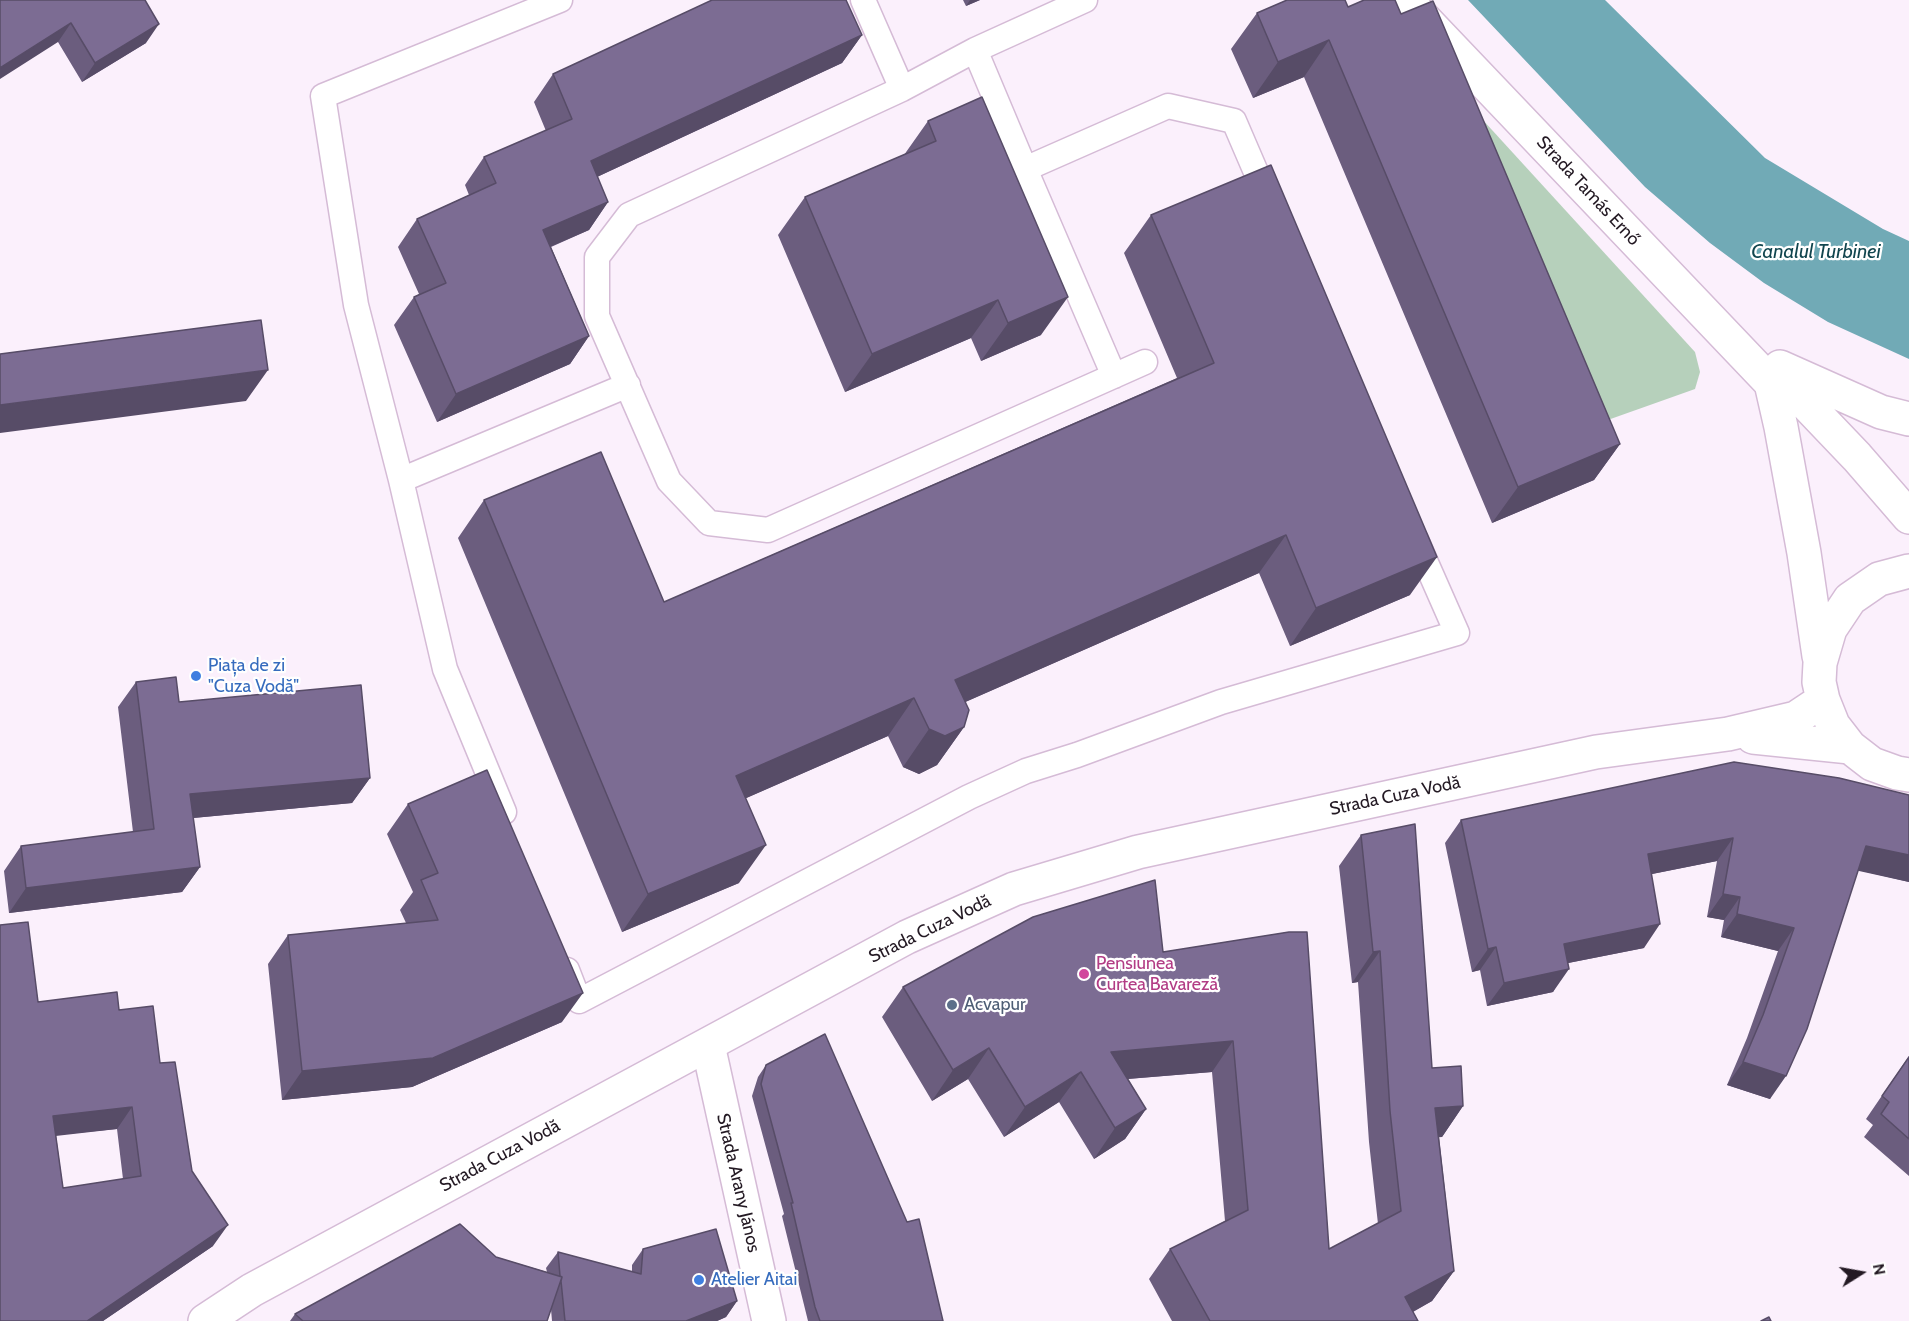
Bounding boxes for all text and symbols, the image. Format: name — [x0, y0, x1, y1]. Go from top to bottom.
street label: Strada Tamás Ernő — [1532, 132, 1644, 250]
water label: Canalul Turbinei — [1751, 240, 1881, 264]
place label: Piața de zi "Cuza Vodă" — [208, 655, 299, 698]
marker: Piața de zi "Cuza Vodă" — [189, 669, 203, 683]
street label: Strada Cuza Vodă — [1328, 772, 1462, 820]
street label: Strada Cuza Vodă — [865, 890, 995, 968]
place label: Pensiunea Curtea Bavareză — [1096, 953, 1218, 996]
marker: Pensiunea Curtea Bavareză — [1077, 967, 1091, 981]
place label: Acvapur — [964, 994, 1026, 1016]
marker: Acvapur — [945, 998, 959, 1012]
street label: Strada Arany János — [712, 1111, 764, 1255]
street label: Strada Cuza Vodă — [436, 1115, 564, 1197]
north arrow — [1831, 1243, 1891, 1303]
text: N — [1869, 1262, 1890, 1277]
place label: Atelier Aitai — [711, 1269, 797, 1291]
marker: Atelier Aitai — [692, 1273, 706, 1287]

